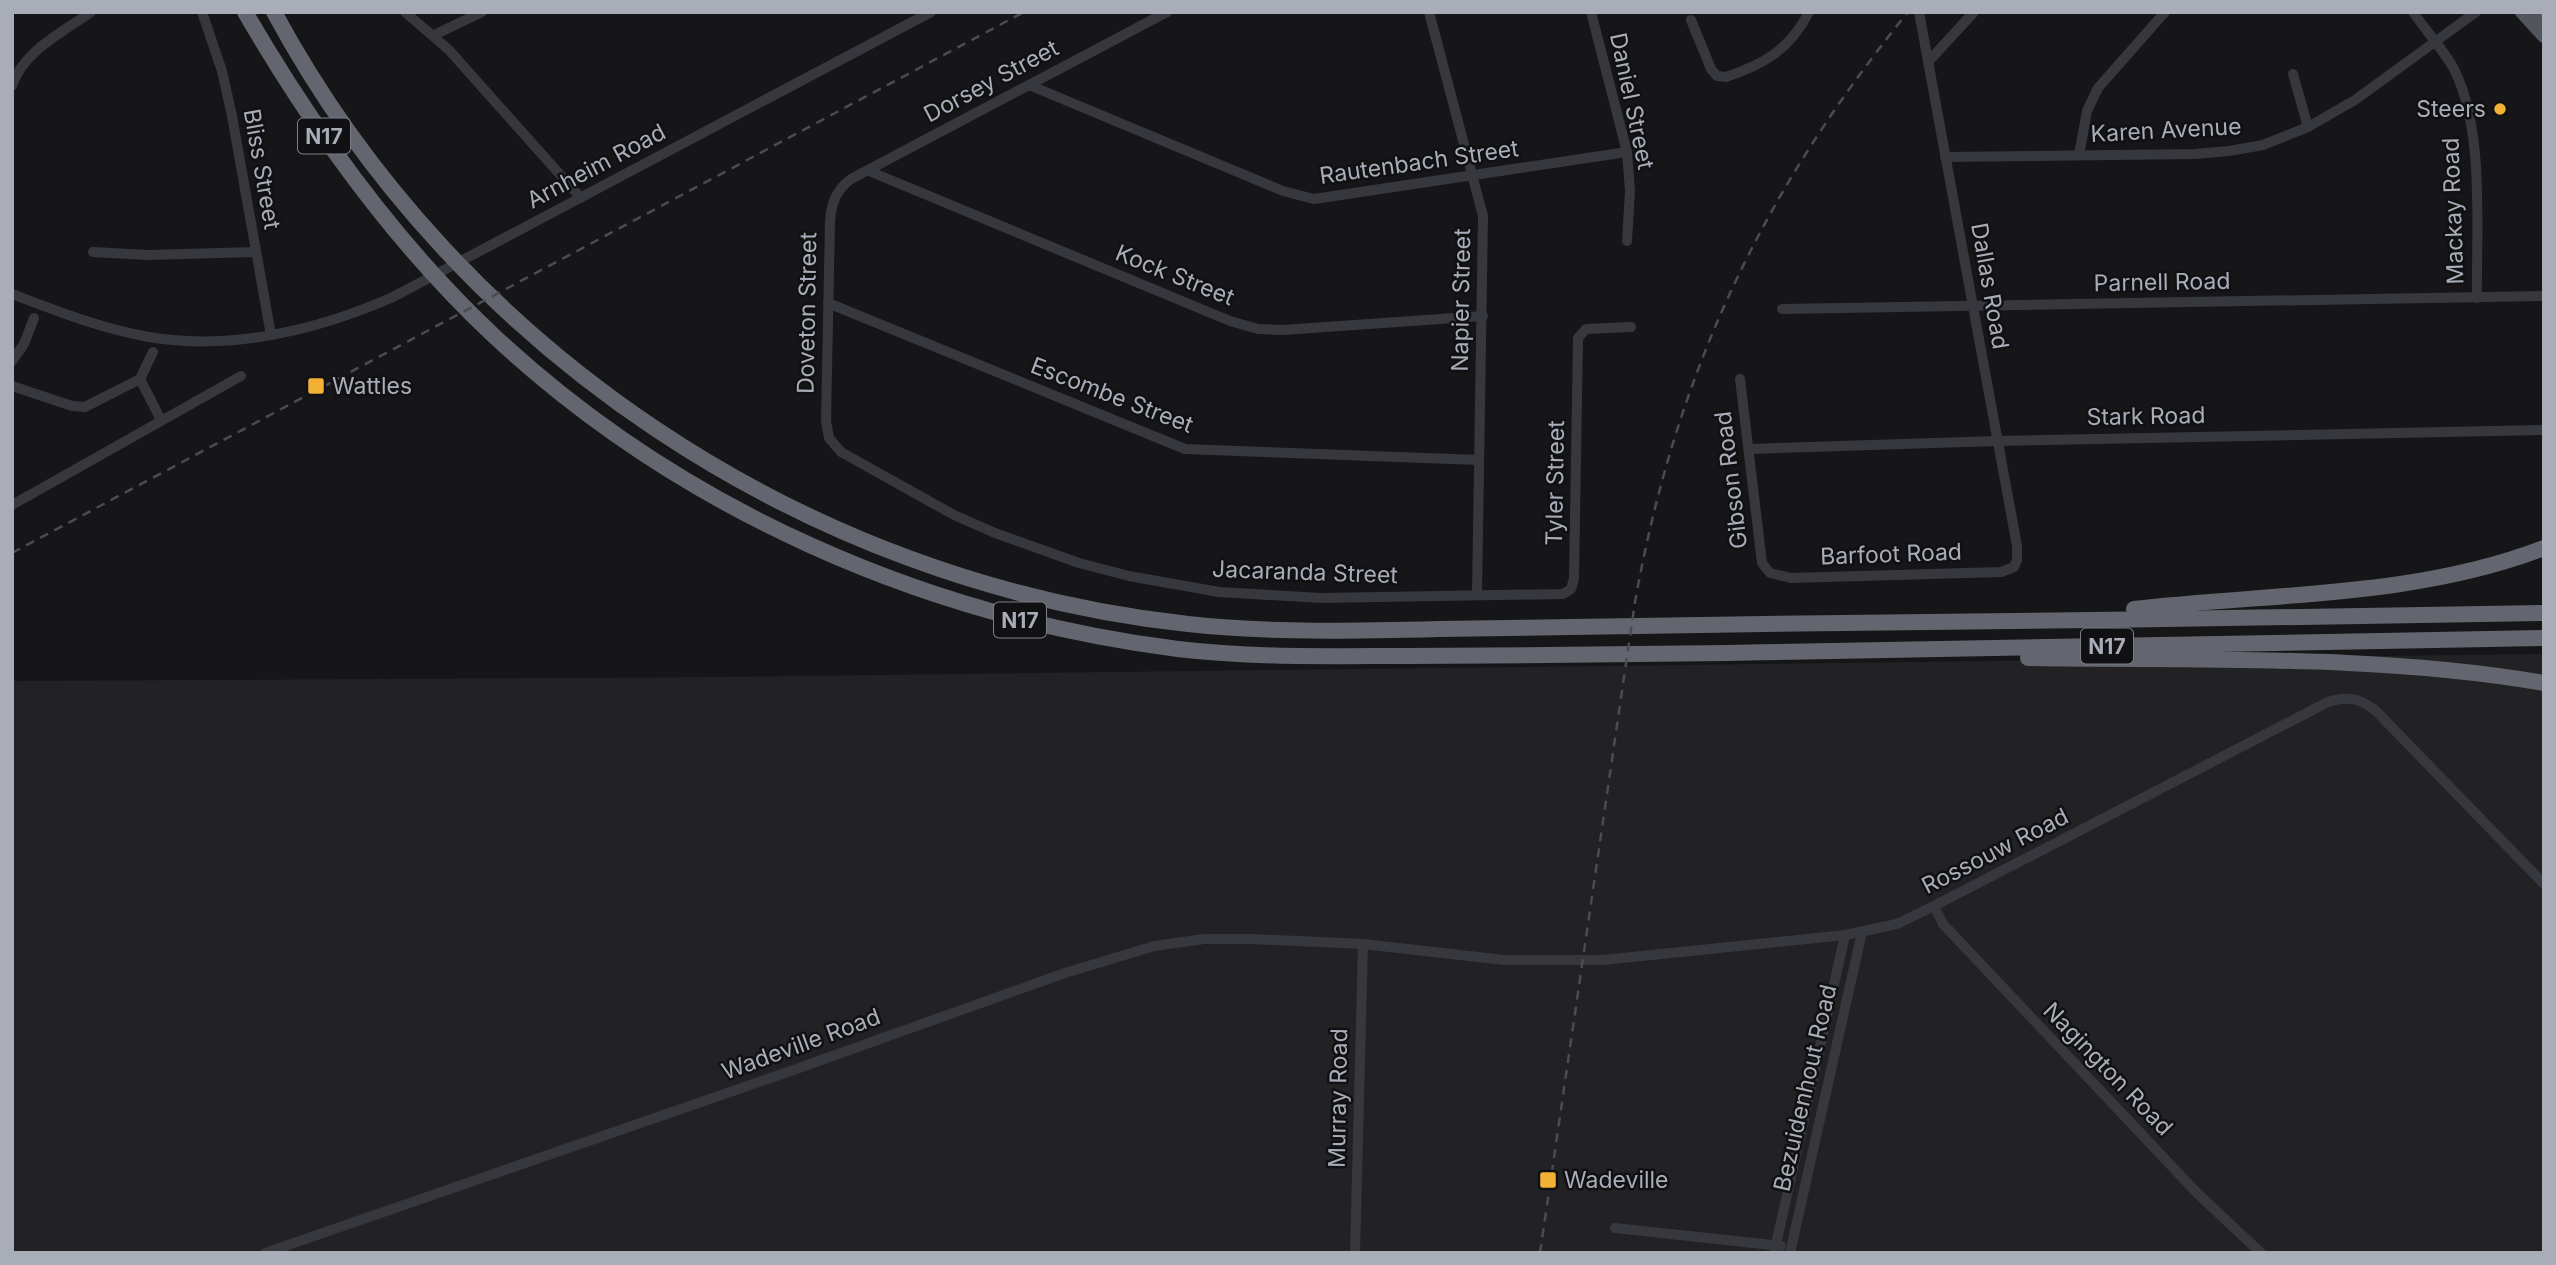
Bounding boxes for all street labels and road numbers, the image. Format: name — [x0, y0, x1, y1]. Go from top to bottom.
street label: Daniel Street — [1604, 30, 1660, 172]
street label: Dorsey Street — [919, 34, 1064, 128]
street label: Bliss Street — [238, 107, 286, 232]
street label: Karen Avenue — [2090, 112, 2242, 148]
road number: N17 — [298, 118, 350, 154]
street label: Arnheim Road — [522, 118, 670, 214]
street label: Rautenbach Street — [1318, 134, 1521, 190]
street label: Mackay Road — [2436, 137, 2470, 285]
street label: Dallas Road — [1965, 221, 2015, 351]
street label: Napier Street — [1446, 228, 1476, 372]
street label: Doveton Street — [792, 231, 822, 394]
street label: Kock Street — [1112, 239, 1239, 312]
street label: Parnell Road — [2093, 267, 2231, 297]
street label: Escombe Street — [1027, 351, 1198, 439]
street label: Stark Road — [2086, 401, 2206, 431]
street label: Gibson Road — [1709, 410, 1753, 550]
street label: Tyler Street — [1540, 420, 1570, 546]
street label: Barfoot Road — [1820, 538, 1962, 570]
street label: Jacaranda Street — [1212, 555, 1399, 589]
road number: N17 — [994, 602, 1046, 638]
road number: N17 — [2081, 628, 2133, 664]
street label: Rossouw Road — [1917, 802, 2073, 900]
street label: Bezuidenhout Road — [1768, 982, 1842, 1194]
street label: Nagington Road — [2037, 997, 2179, 1141]
street label: Wadeville Road — [718, 1002, 884, 1086]
street label: Murray Road — [1323, 1028, 1353, 1168]

